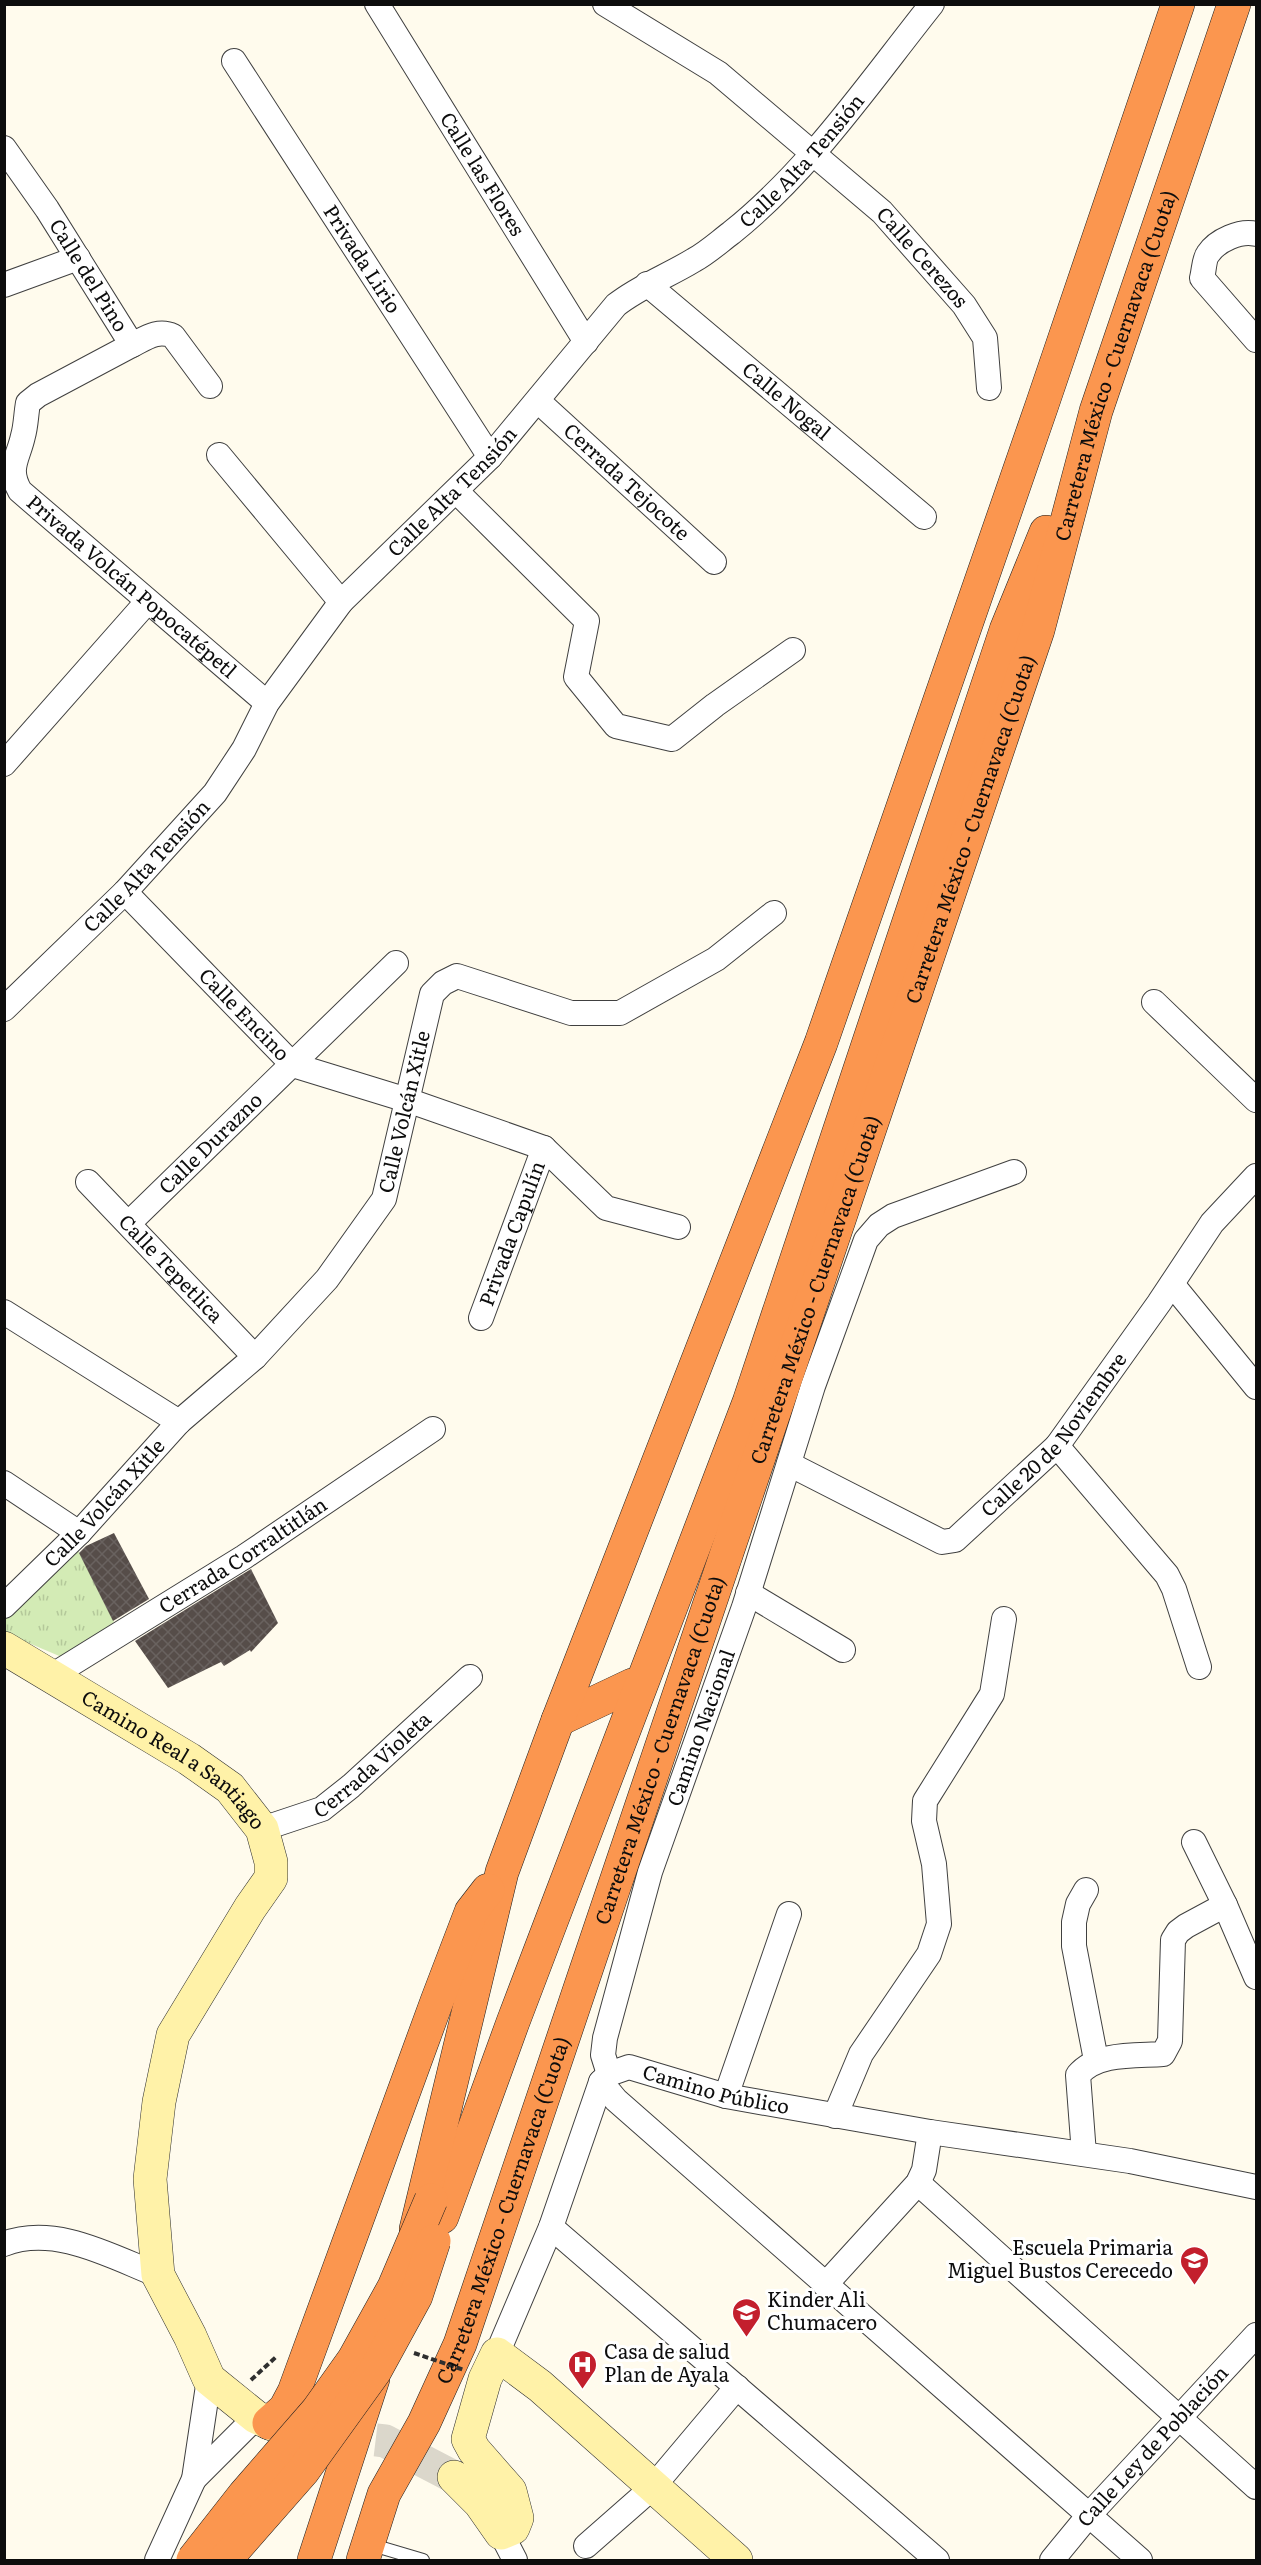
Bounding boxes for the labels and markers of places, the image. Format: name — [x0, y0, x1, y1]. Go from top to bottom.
place label: Escuela Primaria Miguel Bustos Cerecedo — [947, 2231, 1173, 2284]
school or university icon: Escuela Primaria Miguel Bustos Cerecedo — [1178, 2244, 1210, 2286]
place label: Kinder Ali Chumacero — [767, 2283, 877, 2336]
school or university icon: Kinder Ali Chumacero — [730, 2296, 762, 2338]
place label: Casa de salud Plan de Ayala — [604, 2335, 730, 2388]
hospital icon: Casa de salud Plan de Ayala — [567, 2348, 599, 2390]

